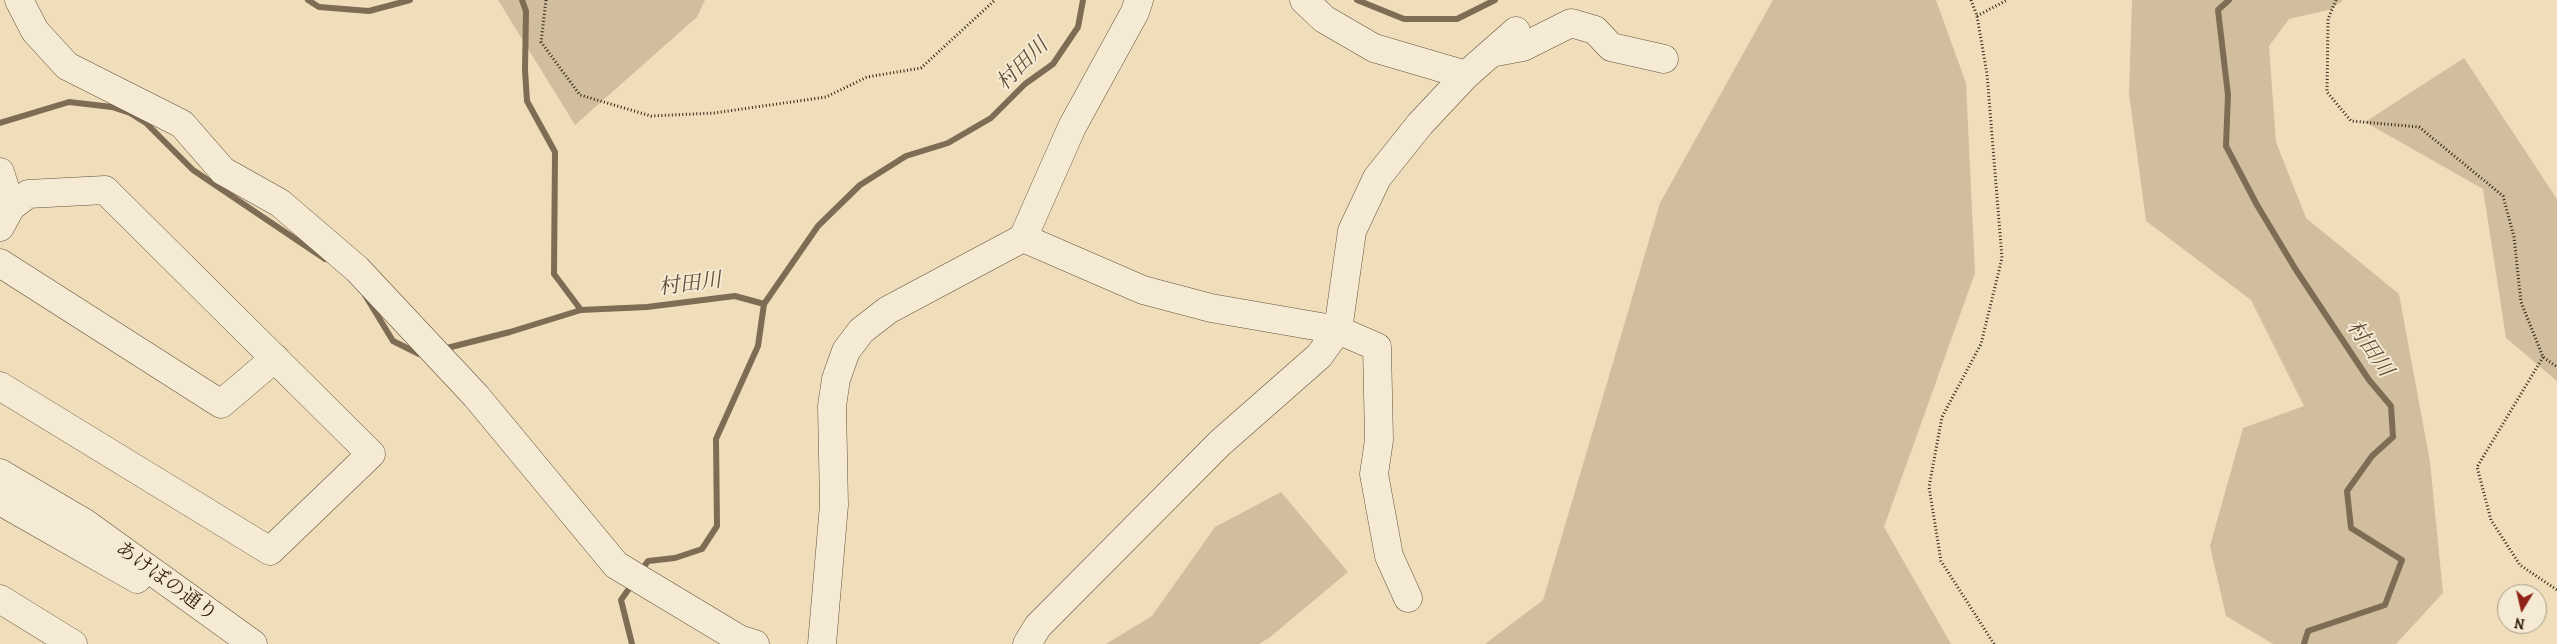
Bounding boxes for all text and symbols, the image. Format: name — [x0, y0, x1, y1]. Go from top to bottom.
water label: 村田川 — [992, 34, 1054, 96]
water label: 村田川 — [657, 269, 723, 301]
water label: 村田川 — [2341, 316, 2397, 382]
street label: あけぼの通り — [110, 537, 222, 627]
north arrow — [2497, 584, 2547, 634]
text: N — [2513, 613, 2526, 634]

